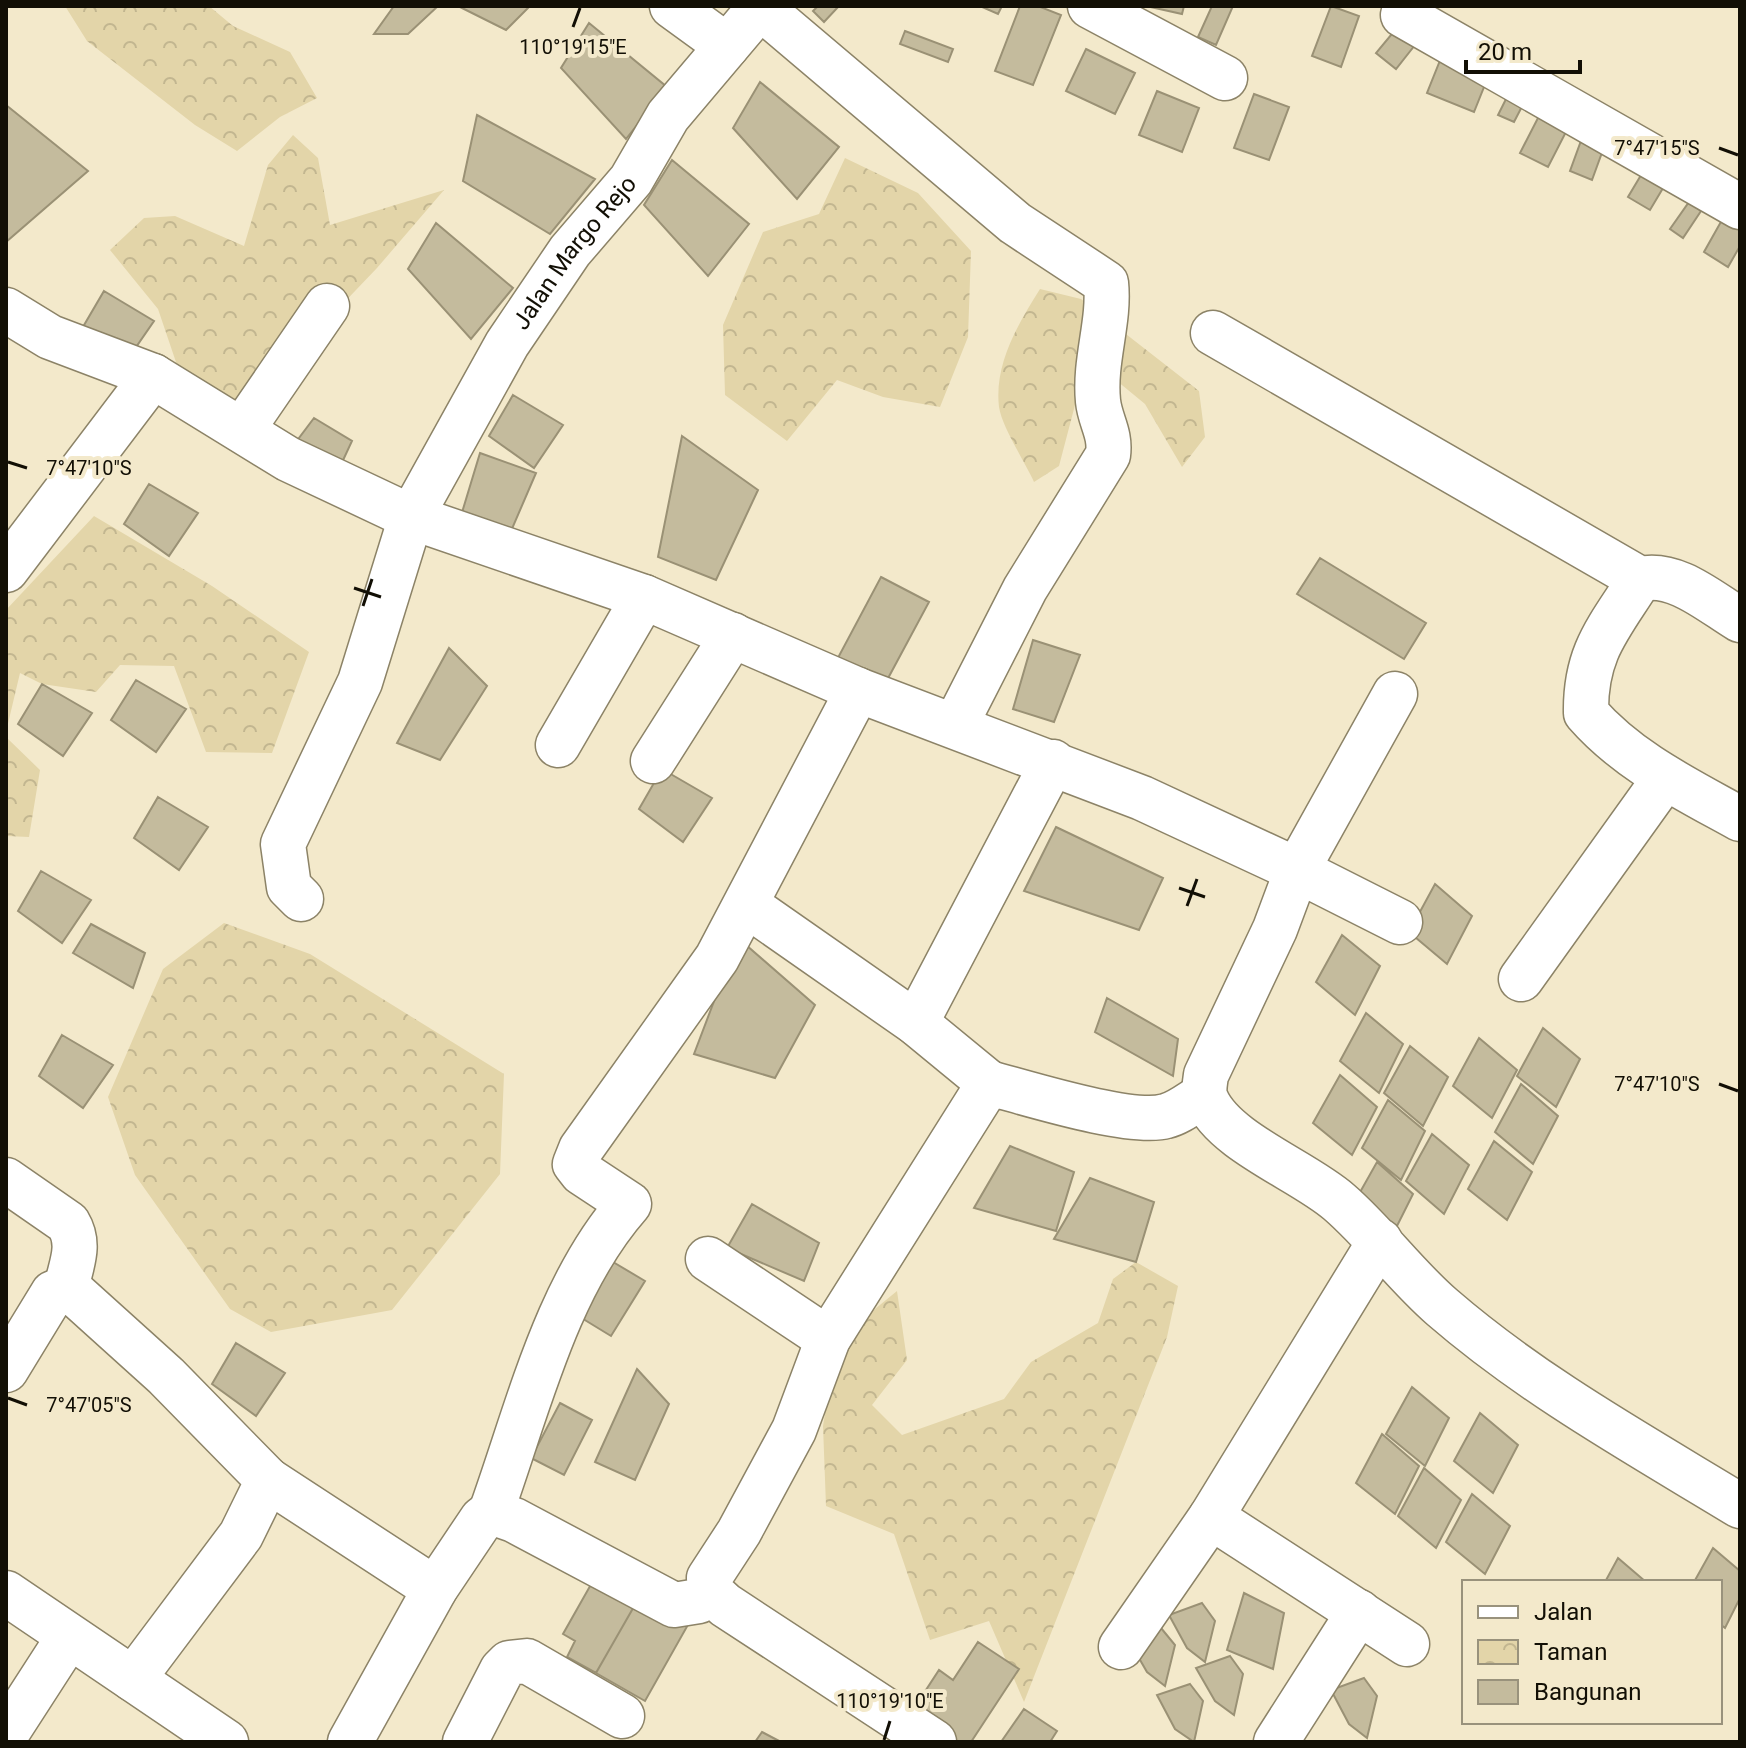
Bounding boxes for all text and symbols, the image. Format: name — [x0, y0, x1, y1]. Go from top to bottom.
scale bar — [1466, 24, 1580, 74]
text: 110°19'15"E — [519, 35, 627, 59]
text: 20 m — [1478, 38, 1532, 66]
text: 7°47'15"S — [1614, 136, 1700, 160]
street label: Jalan Margo Rejo — [507, 170, 642, 335]
text: 7°47'10"S — [46, 456, 132, 480]
text: 7°47'10"S — [1614, 1072, 1700, 1096]
text: 7°47'05"S — [46, 1393, 132, 1417]
legend — [1462, 1580, 1722, 1724]
text: Jalan — [1534, 1598, 1592, 1626]
text: Taman — [1534, 1638, 1607, 1666]
text: Bangunan — [1534, 1678, 1642, 1706]
text: 110°19'10"E — [836, 1689, 944, 1713]

